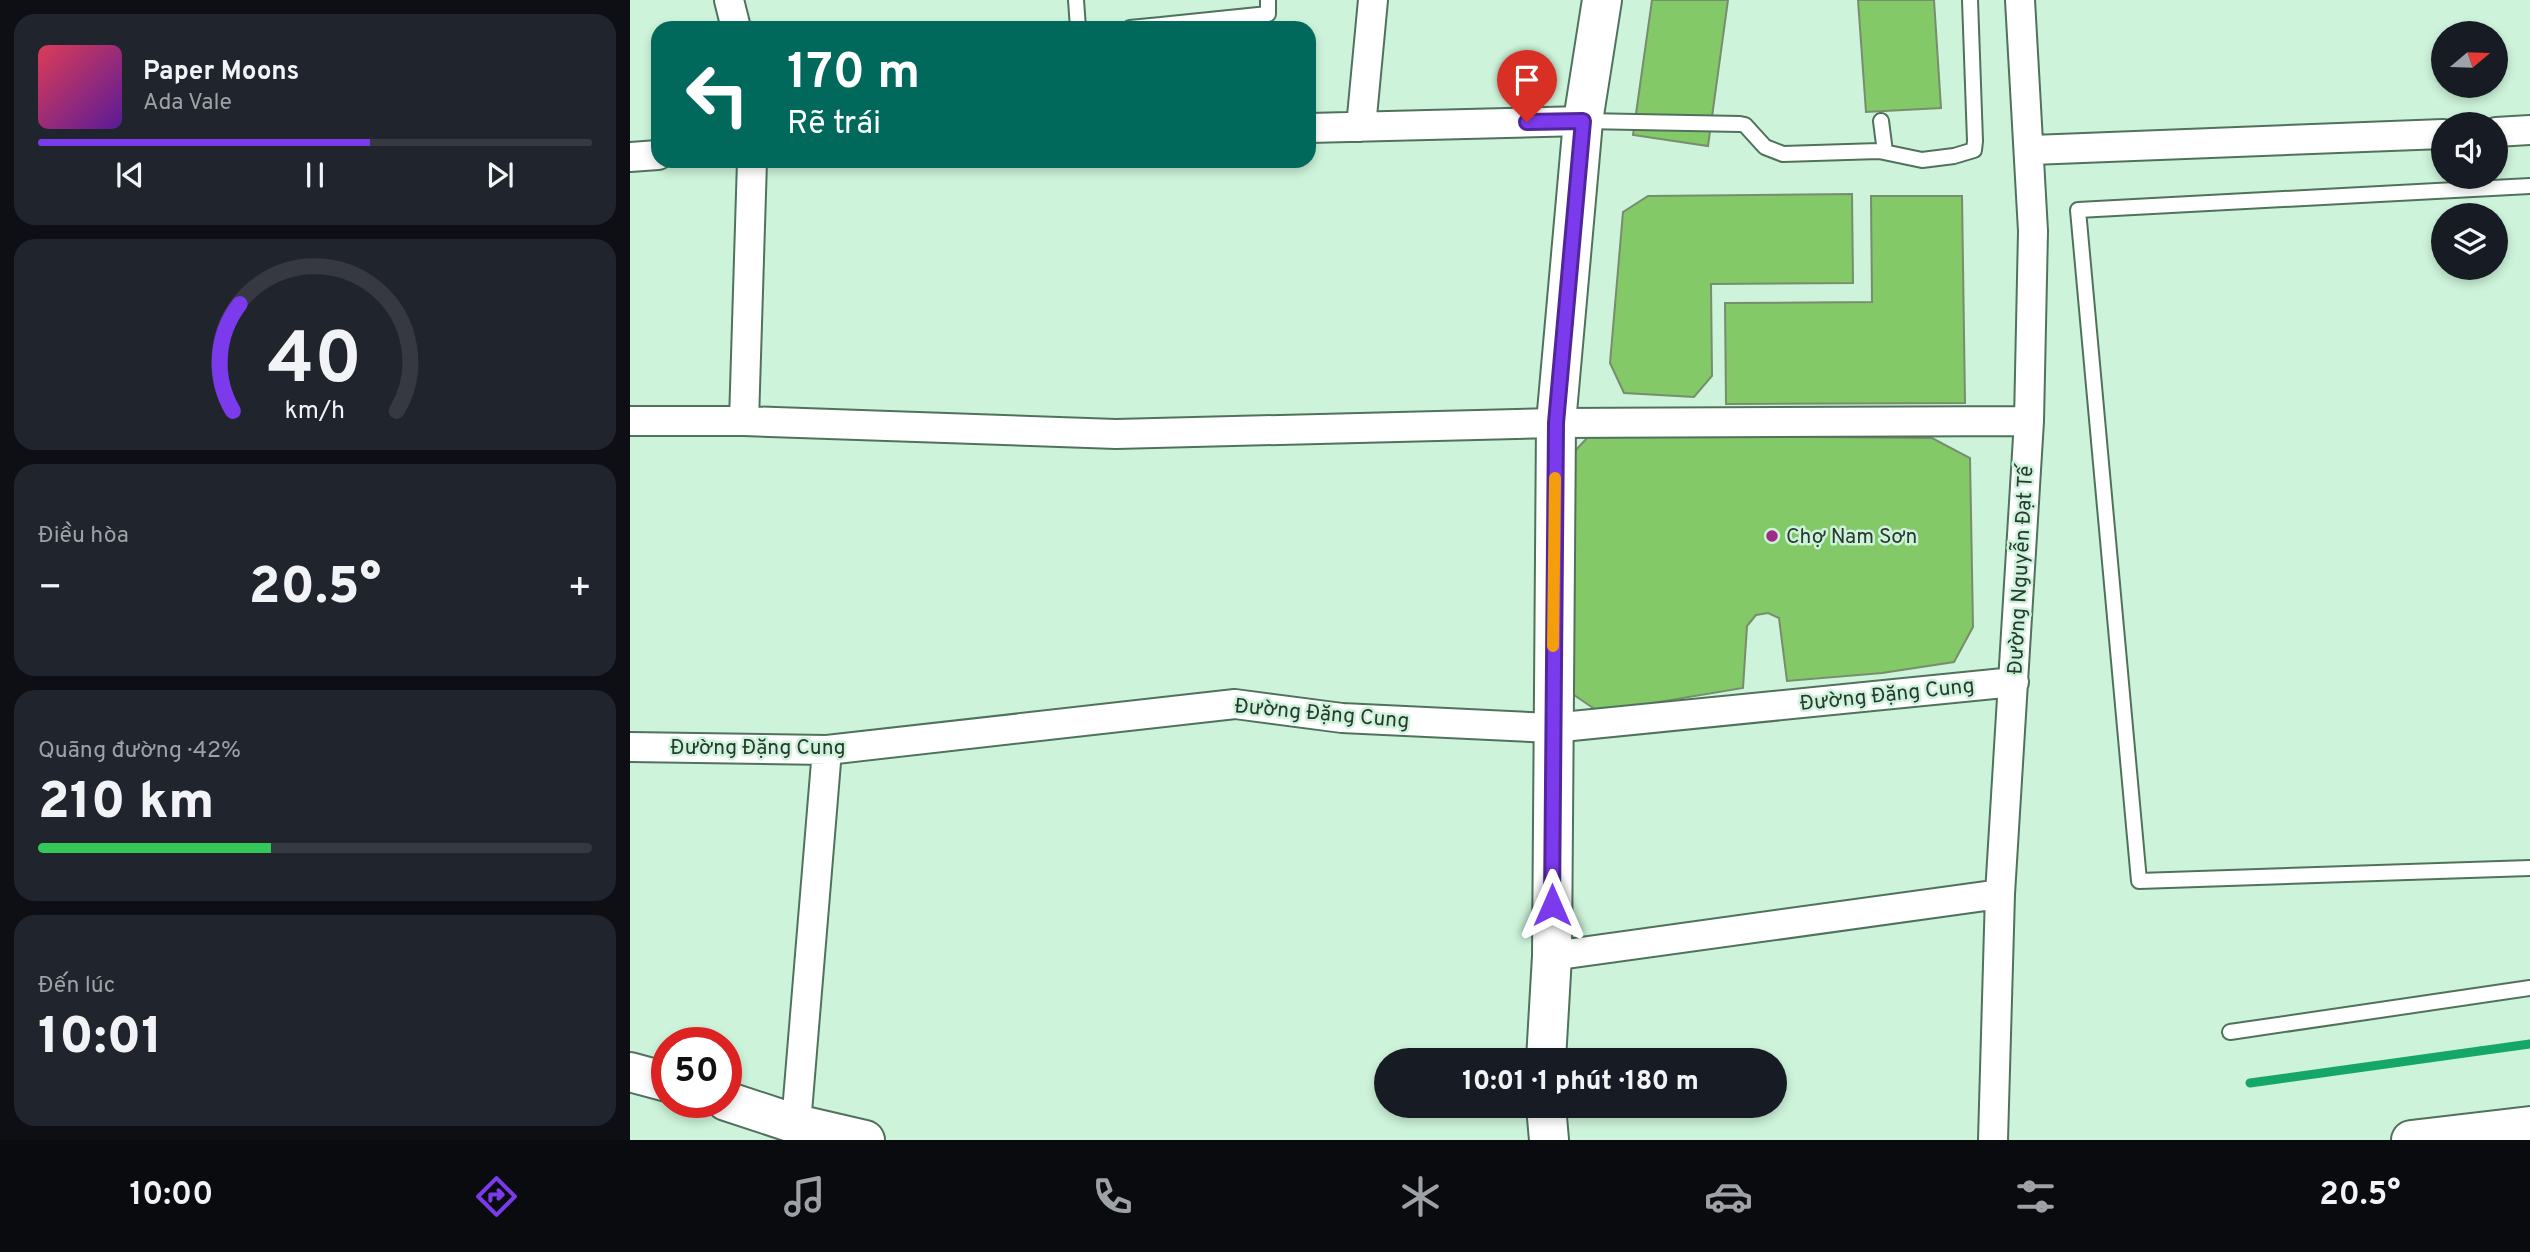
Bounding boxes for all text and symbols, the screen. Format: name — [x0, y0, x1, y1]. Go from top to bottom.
north arrow — [2431, 21, 2508, 98]
map controls — [2431, 21, 2508, 280]
text: 170 m — [787, 44, 920, 106]
icon: left — [672, 49, 763, 140]
pin — [1497, 50, 1557, 122]
text: Paper Moons — [143, 56, 299, 89]
icon: arrive — [1508, 61, 1546, 99]
text: Ada Vale — [143, 89, 232, 118]
text: Rẽ trái — [787, 105, 881, 145]
button: sound — [2431, 112, 2508, 189]
icon: previous — [111, 156, 149, 194]
icon: pause — [296, 156, 334, 194]
icon: next — [481, 156, 519, 194]
button: layers — [2431, 203, 2508, 280]
text: 40 — [268, 317, 362, 409]
text: km/h — [285, 396, 345, 428]
street label: Đường Nguyễn Đạt Tế — [2002, 462, 2041, 675]
text: Điều hòa — [38, 522, 129, 551]
place label: Chợ Nam Sơn — [1786, 524, 1917, 551]
marker: Chợ Nam Sơn — [1764, 528, 1780, 544]
text: 20.5° — [249, 556, 381, 622]
text: − — [38, 565, 63, 614]
text: + — [567, 565, 592, 614]
street label: Đường Đặng Cung — [1799, 673, 1976, 718]
street label: Đường Đặng Cung — [1233, 693, 1410, 736]
street label: Đường Đặng Cung — [670, 735, 846, 762]
text: Quãng đường · 42% — [38, 737, 241, 766]
text: 210 km — [38, 771, 214, 837]
position arrow — [1515, 868, 1589, 942]
text: Đến lúc — [38, 972, 115, 1001]
text: 10:01 — [38, 1006, 162, 1072]
speed limit sign: 50 — [651, 1027, 742, 1118]
text: 10:01 · 1 phút · 180 m — [1462, 1066, 1699, 1099]
icon: directions — [472, 1172, 521, 1221]
icon: music — [780, 1172, 829, 1221]
icon: phone — [1088, 1172, 1137, 1221]
icon: climate — [1396, 1172, 1445, 1221]
icon: car — [1704, 1172, 1753, 1221]
icon: filters — [2011, 1172, 2060, 1221]
text: 10:00 — [129, 1176, 213, 1216]
text: 20.5° — [2319, 1176, 2401, 1216]

